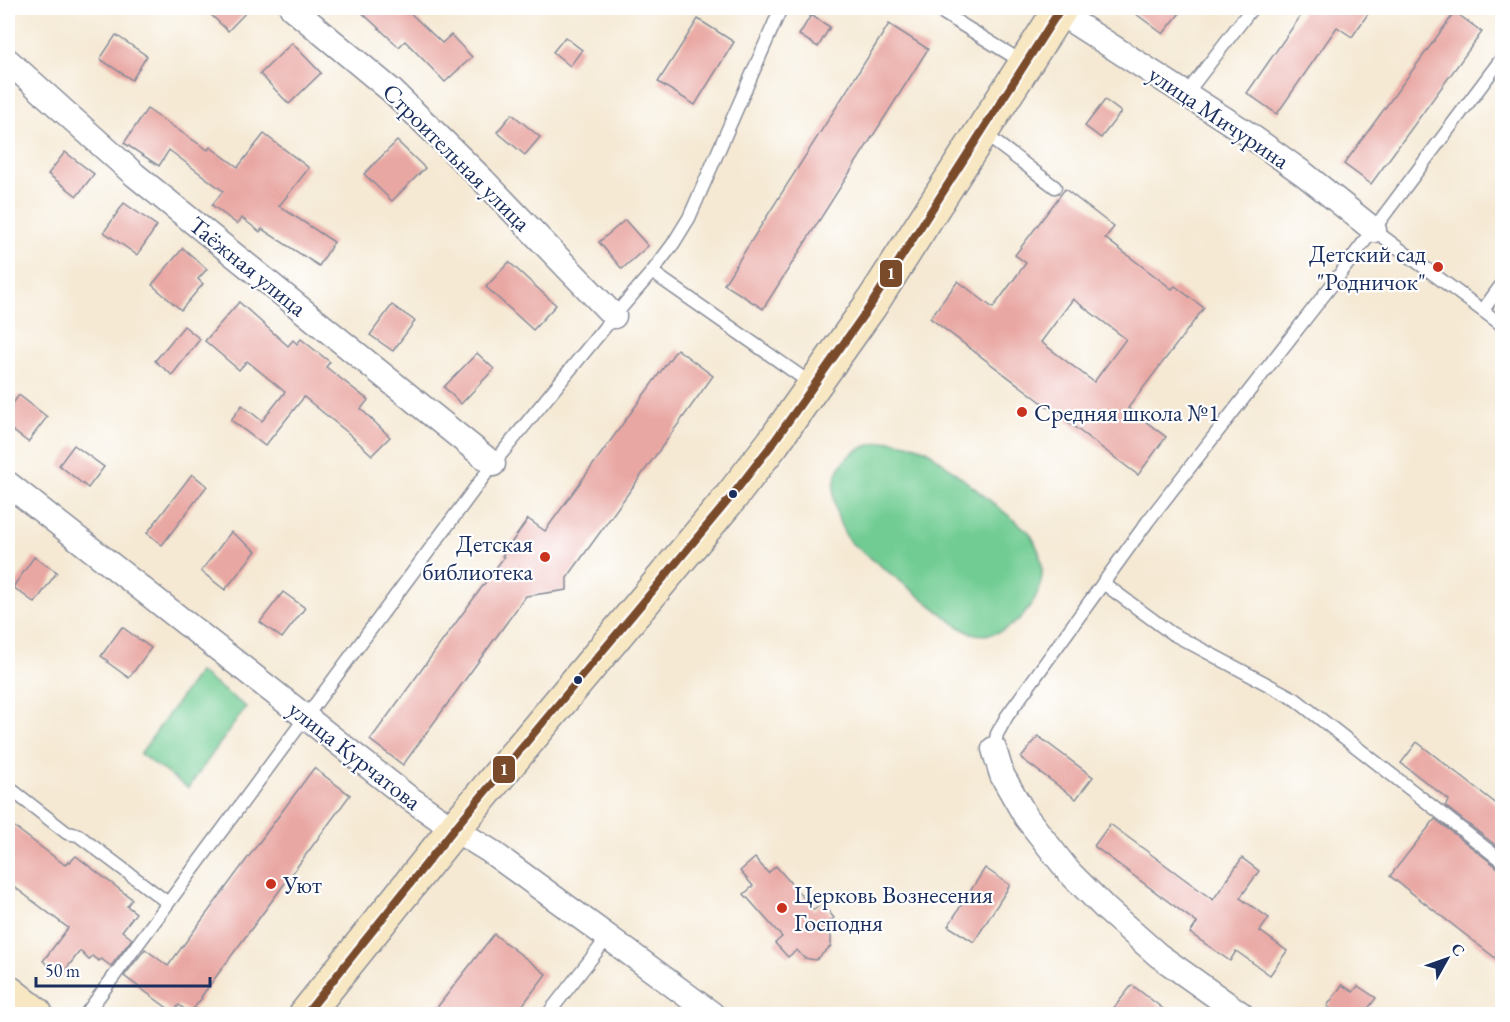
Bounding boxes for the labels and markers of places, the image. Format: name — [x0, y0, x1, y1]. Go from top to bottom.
place label: Детский сад "Родничок" — [1309, 238, 1426, 297]
marker: Детский сад "Родничок" — [1431, 260, 1445, 274]
place label: Средняя школа №1 — [1034, 397, 1220, 428]
marker: Средняя школа №1 — [1015, 405, 1029, 419]
unlabelled marker — [727, 488, 739, 500]
place label: Детская библиотека — [422, 528, 533, 587]
marker: Детская библиотека — [538, 550, 552, 564]
unlabelled marker — [572, 674, 584, 686]
place label: Уют — [282, 869, 322, 900]
marker: Уют — [264, 877, 278, 891]
place label: Церковь Вознесения Господня — [794, 879, 993, 938]
marker: Церковь Вознесения Господня — [775, 901, 789, 915]

